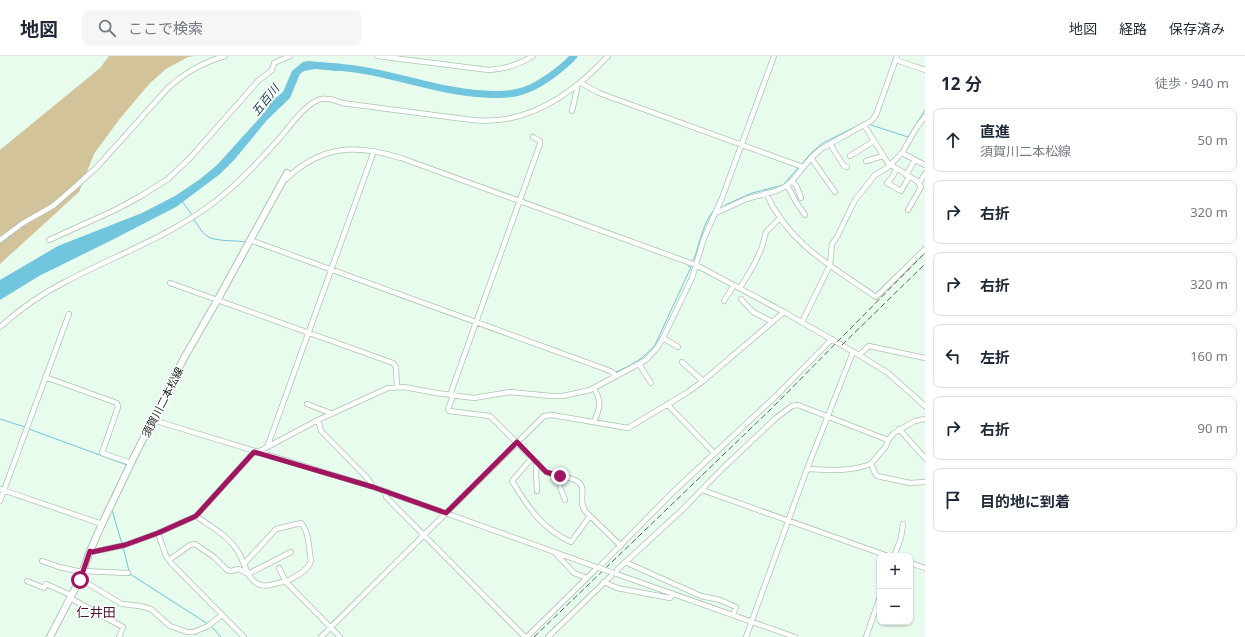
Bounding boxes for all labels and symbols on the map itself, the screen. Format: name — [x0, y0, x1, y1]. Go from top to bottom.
water label: 五百川 — [247, 79, 284, 119]
street label: 須賀川二本松線 — [138, 364, 186, 440]
route end — [551, 467, 569, 485]
route start — [71, 571, 89, 589]
district label: 仁井田 — [76, 603, 116, 621]

